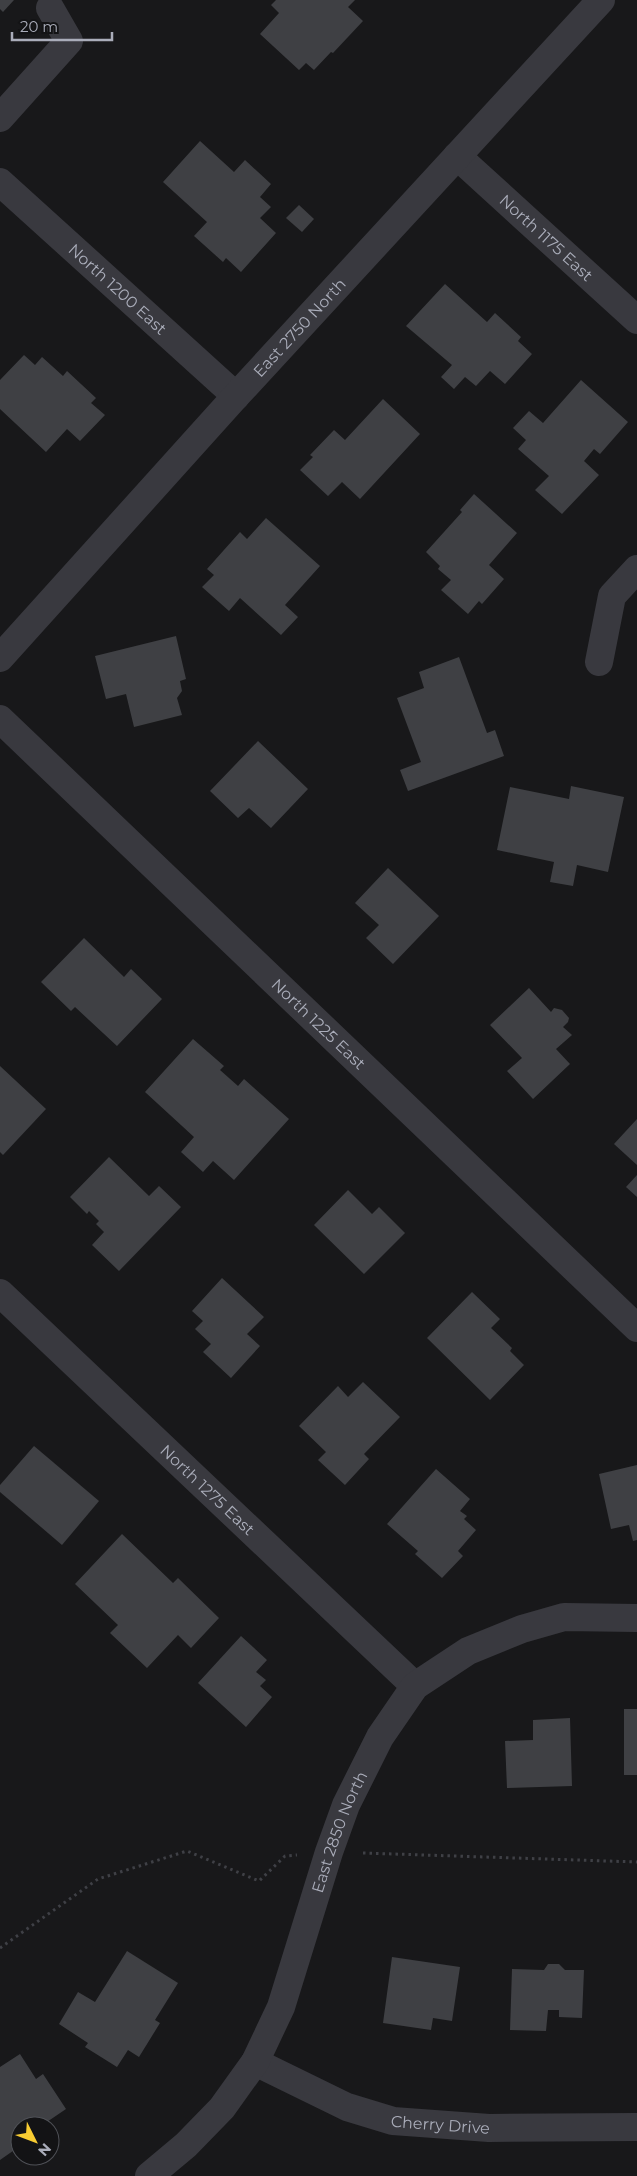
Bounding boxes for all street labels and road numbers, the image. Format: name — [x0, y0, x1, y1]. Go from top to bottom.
street label: North 1175 East — [496, 191, 597, 285]
street label: North 1200 East — [64, 240, 171, 339]
street label: East 2750 North — [249, 274, 350, 381]
street label: North 1225 East — [267, 975, 370, 1074]
street label: North 1275 East — [156, 1441, 259, 1539]
street label: East 2850 North — [308, 1768, 371, 1895]
street label: Cherry Drive — [390, 2112, 491, 2138]

